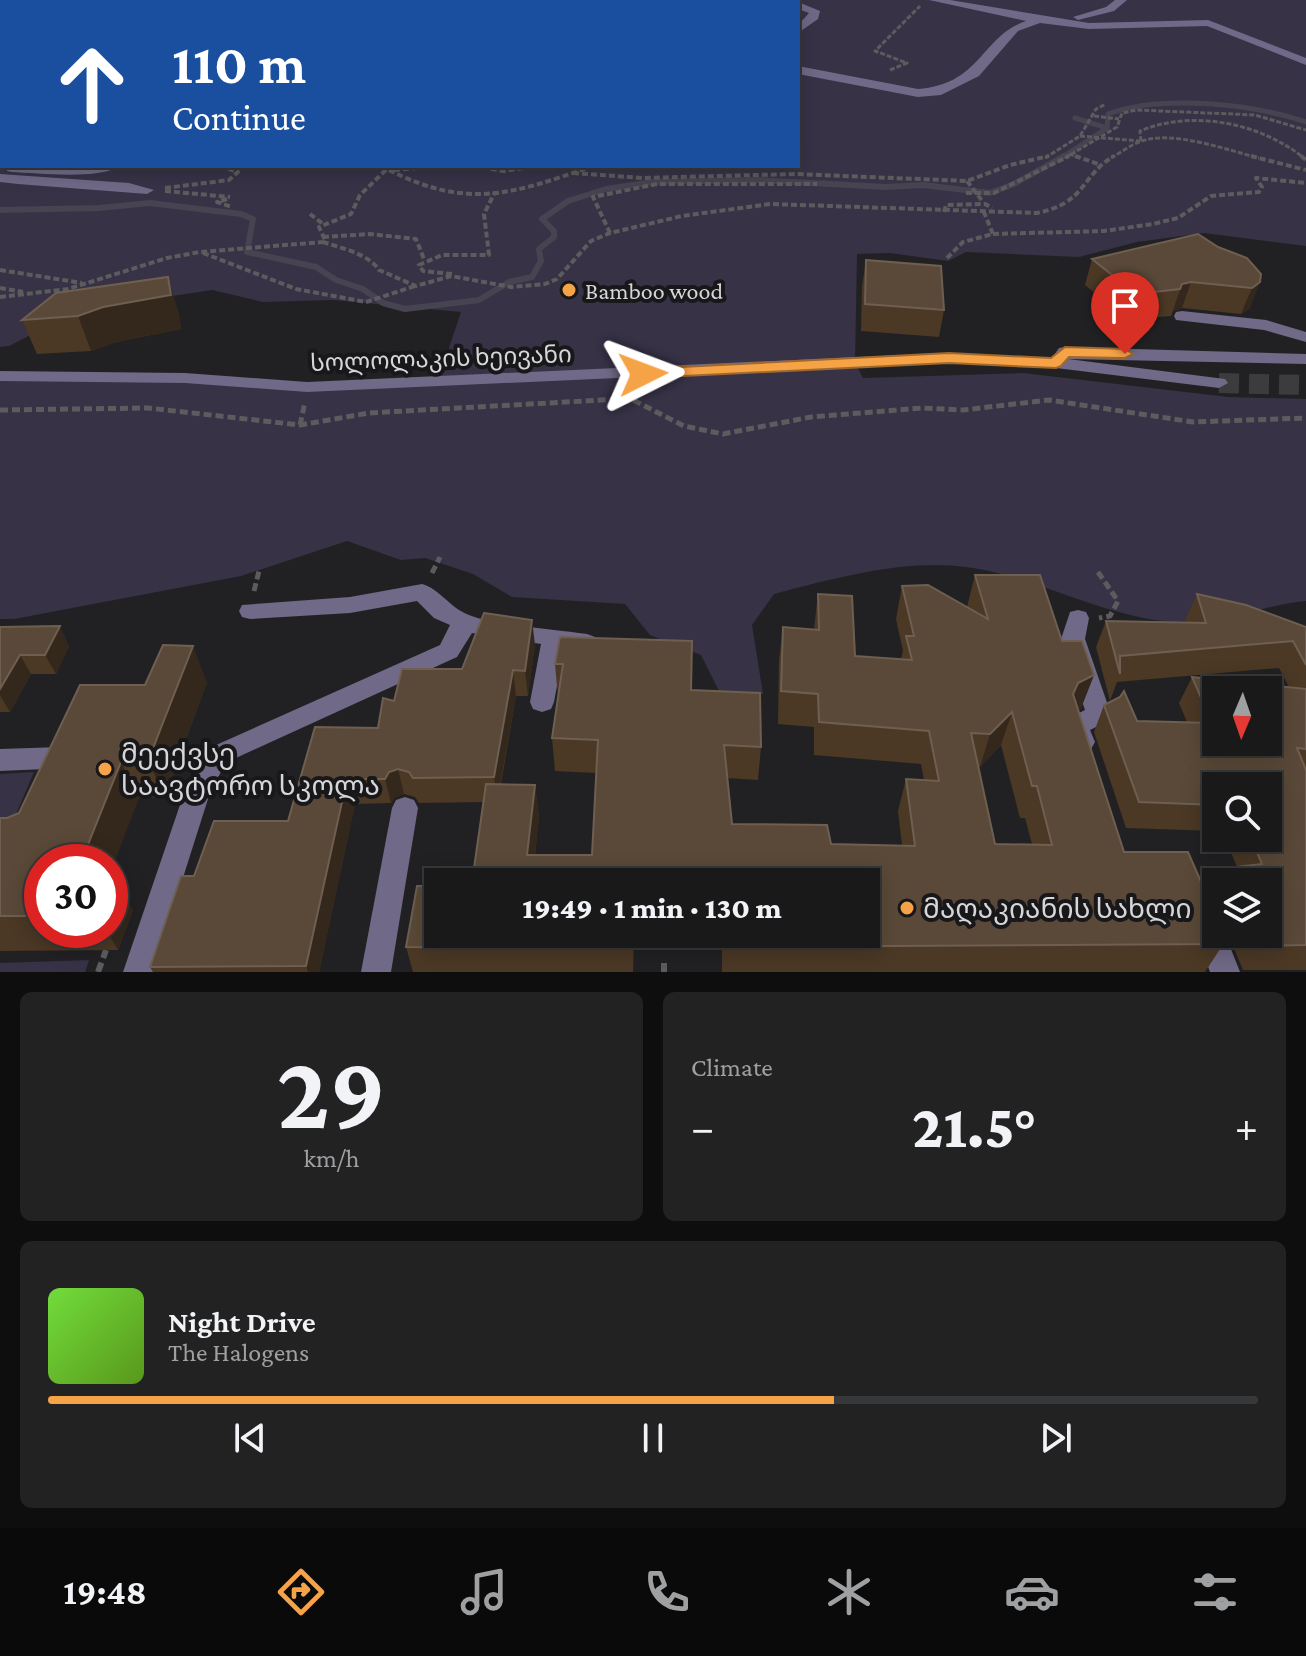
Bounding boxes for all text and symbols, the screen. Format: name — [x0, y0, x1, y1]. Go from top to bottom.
icon: ahead — [40, 32, 144, 136]
text: 110 m — [172, 33, 306, 95]
text: Continue — [172, 98, 306, 138]
pin — [1091, 272, 1159, 354]
place label: Bamboo wood — [585, 277, 723, 304]
marker: Bamboo wood — [560, 281, 578, 299]
icon: arrive — [1103, 284, 1147, 328]
position arrow — [601, 332, 685, 416]
street label: სოლოლაკის ხეივანი — [310, 340, 572, 377]
north arrow — [1202, 676, 1282, 756]
map controls — [1202, 676, 1282, 948]
place label: მეექვსე საავტორო სკოლა — [121, 738, 380, 802]
marker: მეექვსე საავტორო სკოლა — [96, 760, 114, 778]
button: search — [1202, 772, 1282, 852]
speed limit sign: 30 — [24, 844, 128, 948]
button: layers — [1202, 868, 1282, 948]
text: 19:49 · 1 min · 130 m — [522, 891, 782, 924]
place label: მაღაკიანის სახლი — [923, 893, 1192, 925]
marker: მაღაკიანის სახლი — [898, 899, 916, 917]
text: 29 — [277, 1034, 386, 1149]
text: Climate — [691, 1053, 773, 1082]
text: 21.5° — [912, 1093, 1037, 1160]
text: − — [691, 1103, 714, 1151]
text: + — [1235, 1103, 1258, 1151]
text: km/h — [303, 1144, 360, 1173]
text: Night Drive — [168, 1305, 316, 1338]
text: The Halogens — [168, 1338, 309, 1367]
icon: previous — [228, 1416, 272, 1460]
icon: pause — [631, 1416, 675, 1460]
icon: next — [1034, 1416, 1078, 1460]
icon: directions — [273, 1564, 329, 1620]
icon: music — [456, 1564, 512, 1620]
icon: phone — [639, 1564, 695, 1620]
icon: climate — [821, 1564, 877, 1620]
icon: car — [1004, 1564, 1060, 1620]
icon: filters — [1187, 1564, 1243, 1620]
text: 19:48 — [63, 1572, 147, 1612]

